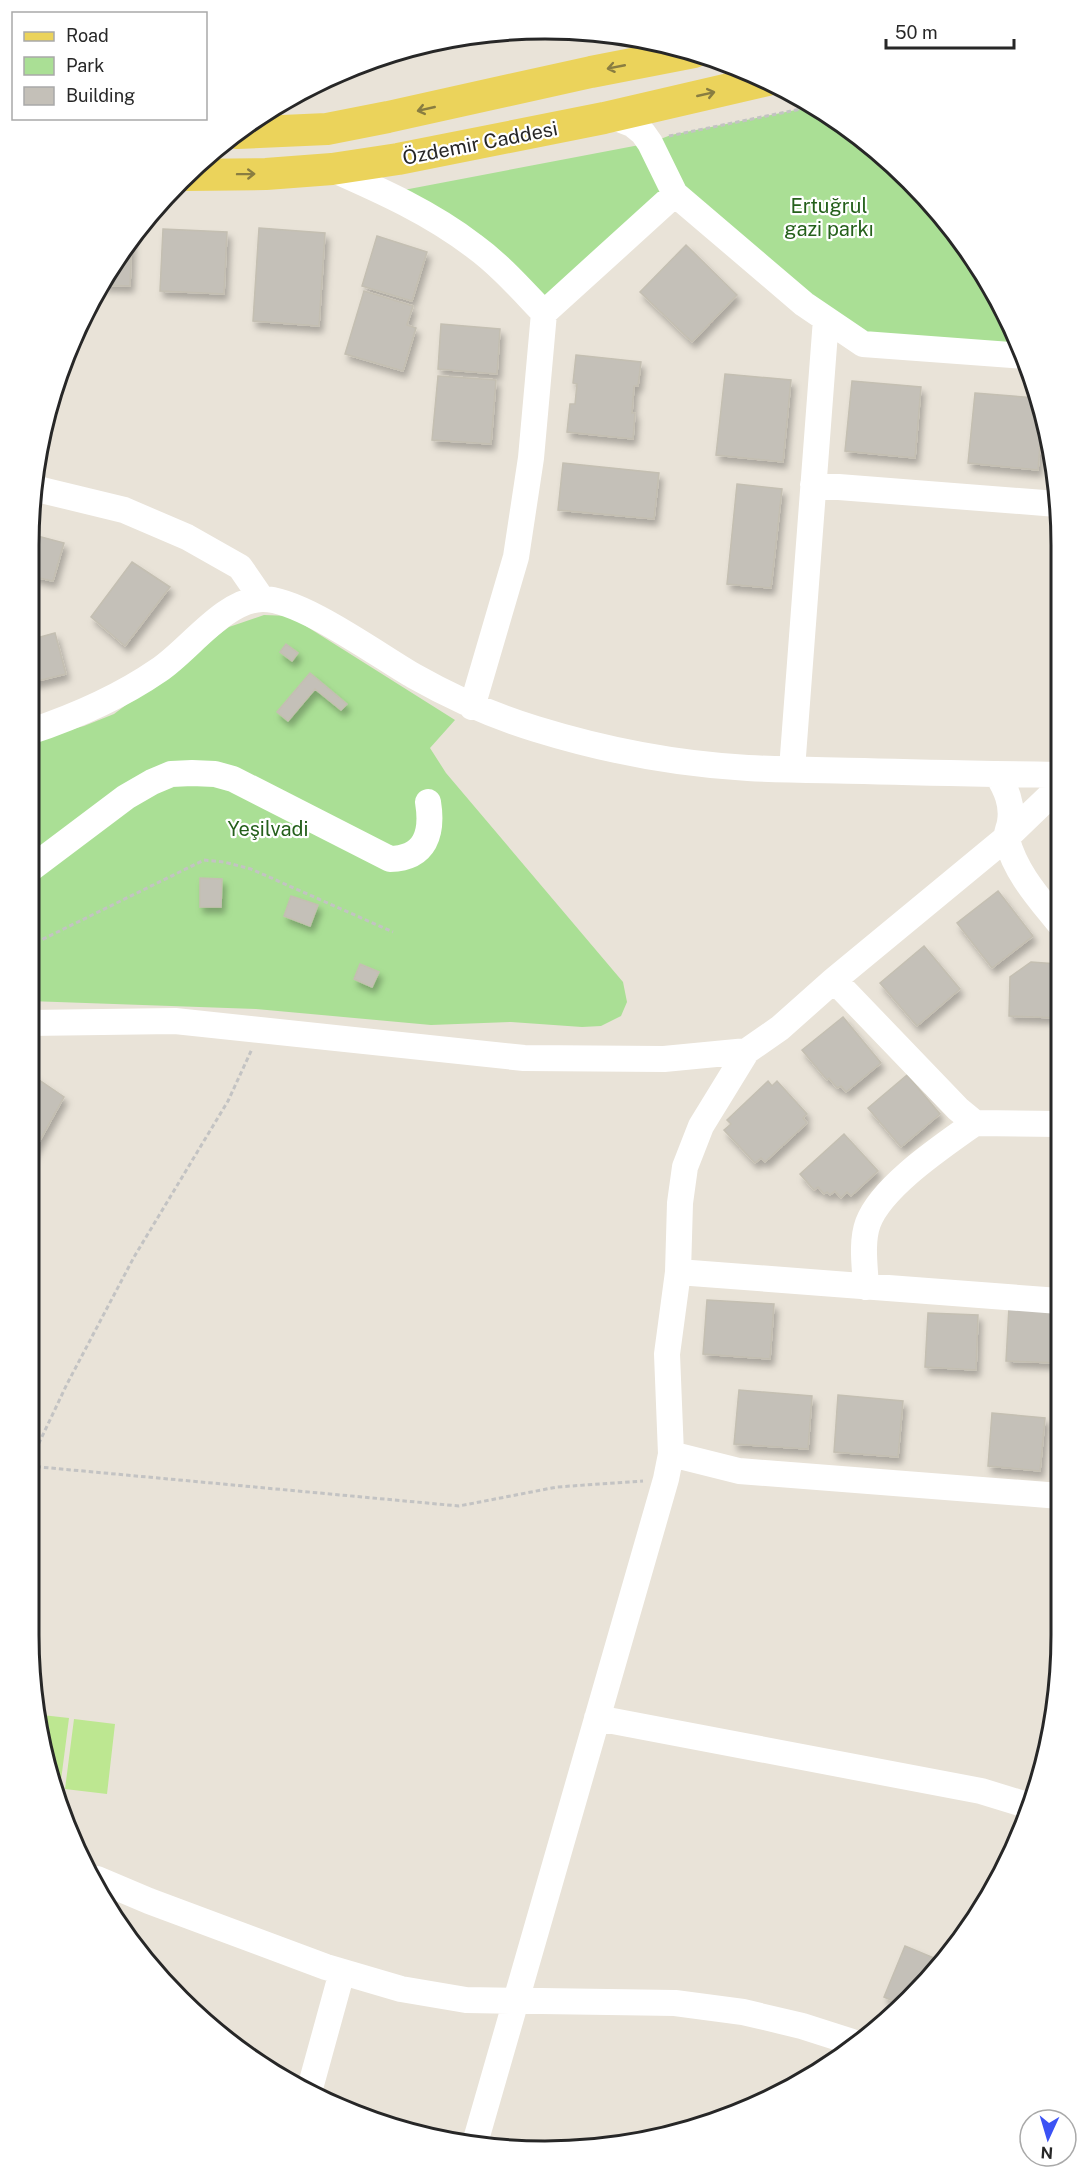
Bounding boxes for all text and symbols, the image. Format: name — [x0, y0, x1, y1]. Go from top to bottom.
legend — [12, 12, 207, 120]
scale bar — [886, 12, 1014, 50]
text: 50 m — [895, 22, 938, 43]
text: Road — [66, 25, 109, 46]
text: Park — [66, 55, 104, 76]
one-way arrow — [607, 62, 626, 73]
text: Building — [66, 85, 135, 106]
one-way arrow — [696, 88, 715, 100]
one-way arrow — [417, 104, 436, 115]
street label: Özdemir Caddesi — [400, 115, 560, 170]
one-way arrow — [235, 169, 255, 180]
park label: Ertuğrul gazi parkı — [784, 194, 874, 241]
park label: Yeşilvadi — [228, 817, 308, 841]
north arrow — [1018, 2108, 1078, 2168]
text: N — [1040, 2143, 1054, 2162]

